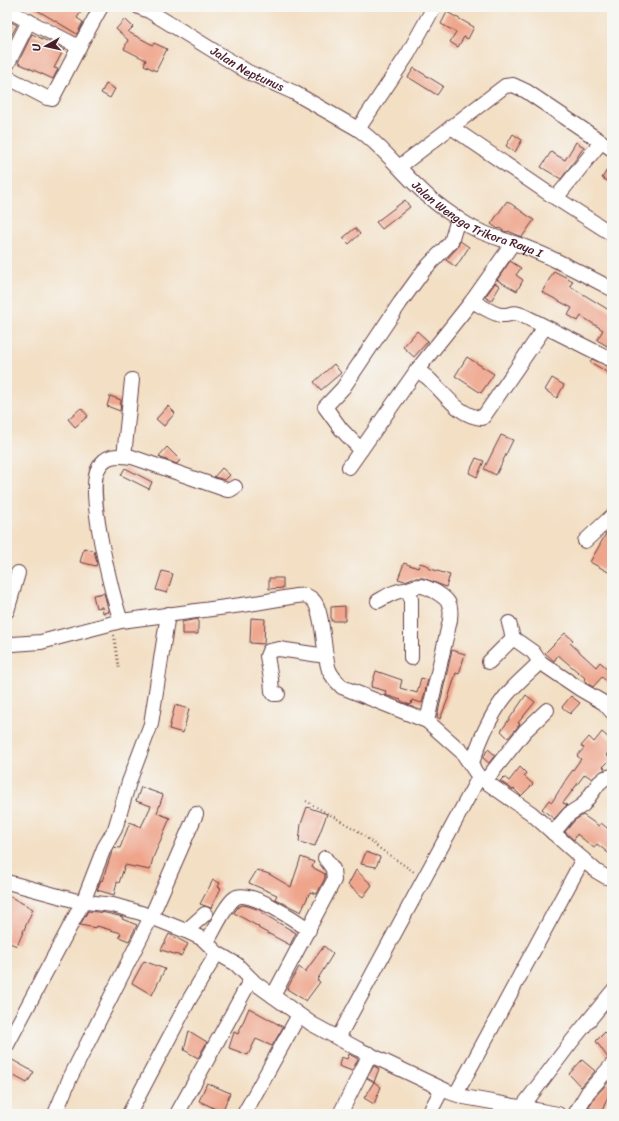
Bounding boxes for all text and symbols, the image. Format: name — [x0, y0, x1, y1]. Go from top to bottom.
north arrow — [26, 26, 66, 66]
street label: Jalan Neptunus — [205, 40, 288, 98]
text: U — [27, 42, 47, 52]
street label: Jalan Wengga Trikora Raya I — [406, 175, 547, 265]

